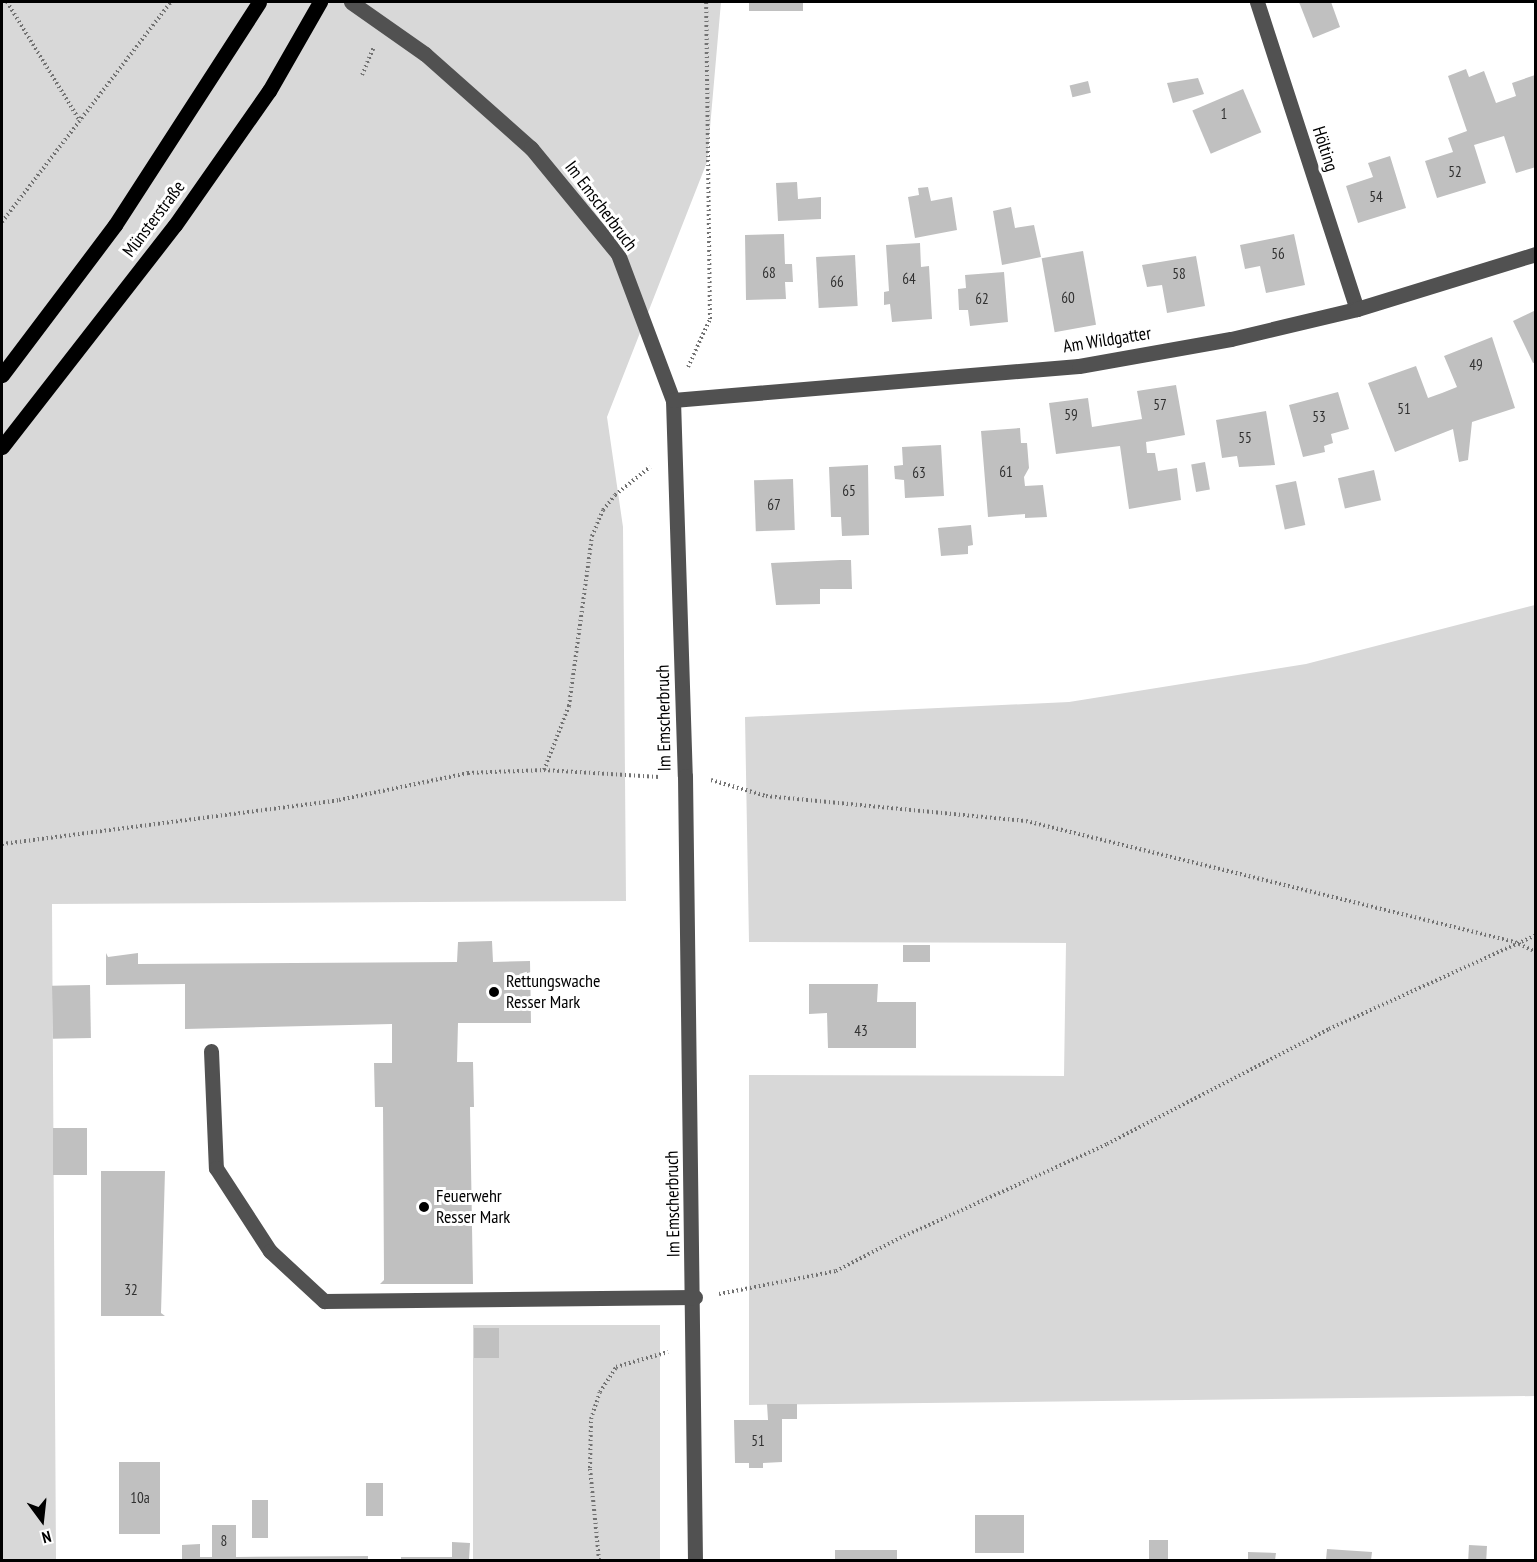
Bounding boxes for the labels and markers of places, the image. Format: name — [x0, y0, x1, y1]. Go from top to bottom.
place label: Rettungswache Resser Mark — [506, 971, 600, 1014]
marker: Rettungswache Resser Mark — [487, 985, 501, 999]
place label: Feuerwehr Resser Mark — [436, 1186, 510, 1228]
marker: Feuerwehr Resser Mark — [417, 1200, 431, 1214]

